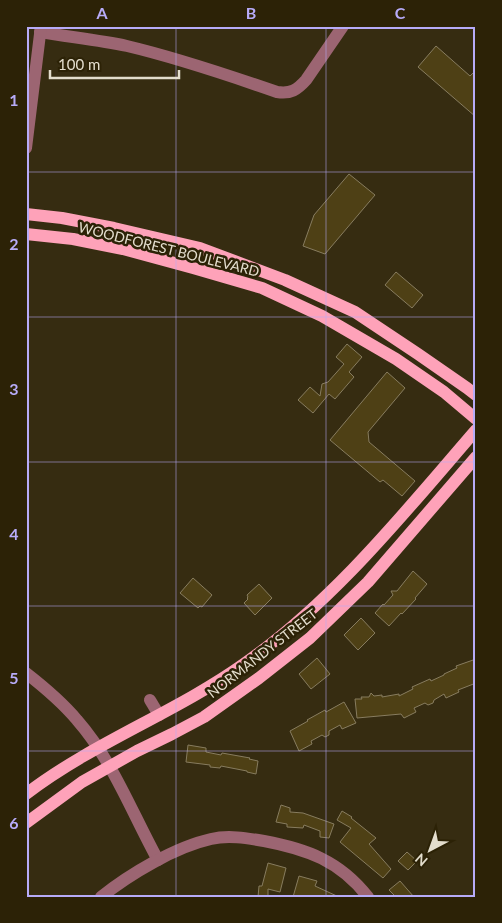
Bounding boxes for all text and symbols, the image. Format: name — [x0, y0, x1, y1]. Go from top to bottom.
text: A — [95, 3, 108, 22]
text: B — [246, 3, 256, 22]
text: C — [395, 3, 406, 22]
scale bar — [50, 48, 179, 80]
text: 100 m — [58, 55, 100, 73]
text: 1 — [9, 90, 19, 109]
street label: WOODFOREST BOULEVARD — [77, 218, 261, 280]
text: 2 — [9, 234, 19, 253]
text: 3 — [9, 379, 19, 398]
text: 4 — [9, 524, 19, 543]
street label: NORMANDY STREET — [204, 604, 321, 701]
text: 5 — [9, 668, 19, 687]
text: 6 — [9, 813, 19, 832]
north arrow — [404, 826, 454, 876]
text: N — [411, 850, 431, 870]

